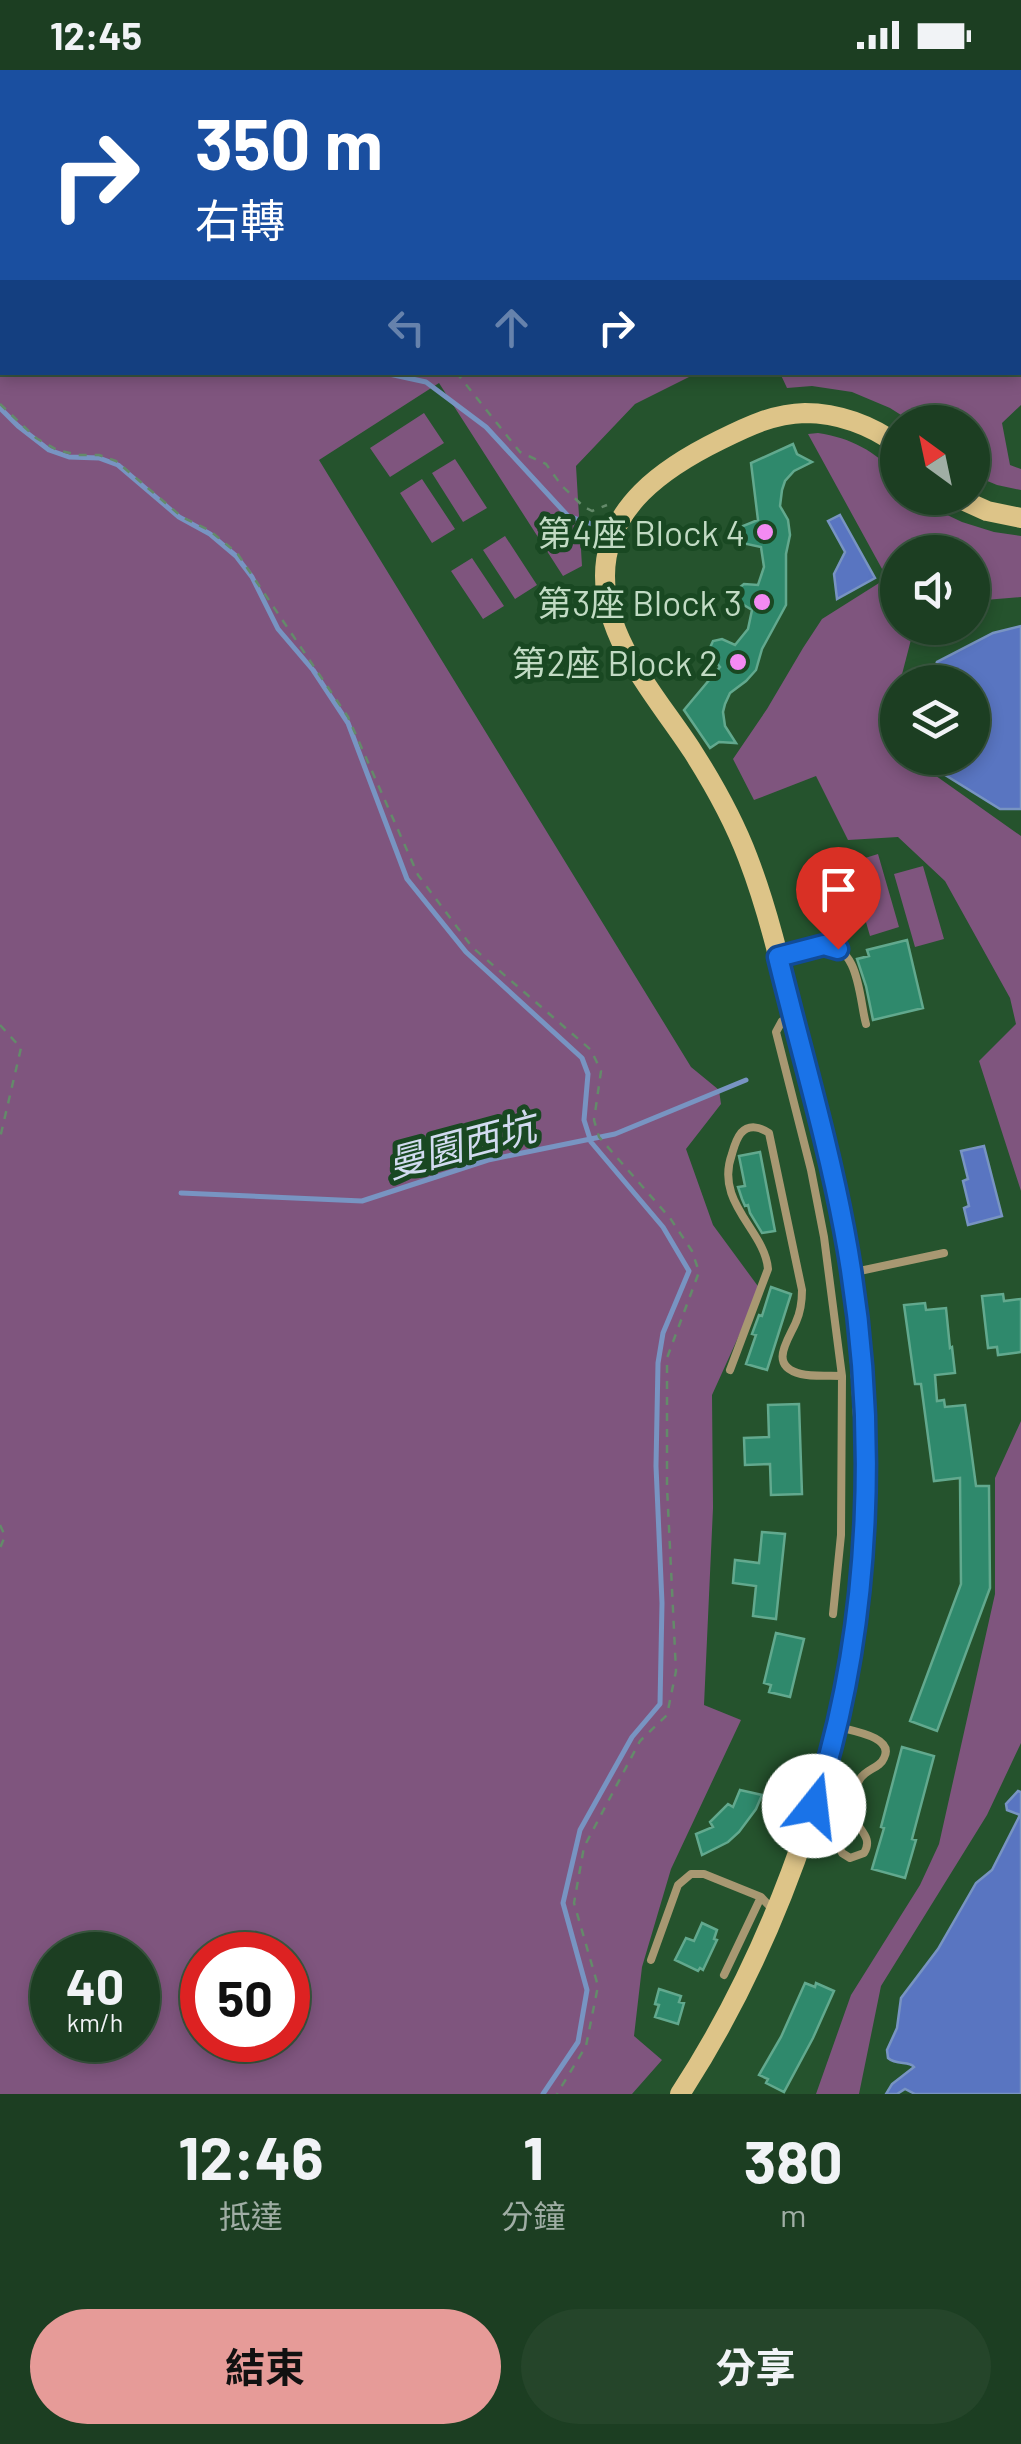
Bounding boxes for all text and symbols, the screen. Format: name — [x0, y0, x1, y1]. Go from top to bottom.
text: 12:45 — [50, 12, 142, 58]
text: 350 m — [195, 100, 383, 184]
icon: right — [30, 110, 160, 240]
text: 右轉 — [195, 192, 285, 246]
icon: left — [379, 300, 434, 355]
icon: ahead — [484, 300, 539, 355]
icon: right — [589, 300, 644, 355]
north arrow — [880, 405, 990, 515]
map controls — [880, 405, 990, 775]
place label: 第4座 Block 4 — [538, 511, 745, 553]
marker: 第4座 Block 4 — [754, 521, 776, 543]
button: sound — [880, 535, 990, 645]
place label: 第3座 Block 3 — [537, 581, 742, 623]
marker: 第3座 Block 3 — [751, 591, 773, 613]
place label: 第2座 Block 2 — [512, 641, 718, 683]
marker: 第2座 Block 2 — [727, 651, 749, 673]
button: layers — [880, 665, 990, 775]
pin — [796, 847, 881, 950]
icon: arrive — [811, 862, 866, 917]
water label: 曼園西坑 — [382, 1101, 545, 1186]
position arrow — [762, 1754, 866, 1858]
speed limit sign: 50 — [180, 1932, 310, 2062]
text: 40 — [66, 1955, 124, 2015]
text: km/h — [67, 2007, 123, 2037]
text: 12:46 — [178, 2120, 323, 2192]
text: 1 — [523, 2120, 544, 2192]
text: 380 — [744, 2124, 843, 2196]
text: m — [780, 2195, 807, 2233]
text: 抵達 — [219, 2196, 283, 2234]
text: 分鐘 — [502, 2196, 566, 2234]
button: 結束 — [30, 2309, 501, 2424]
button: 分享 — [521, 2309, 991, 2424]

